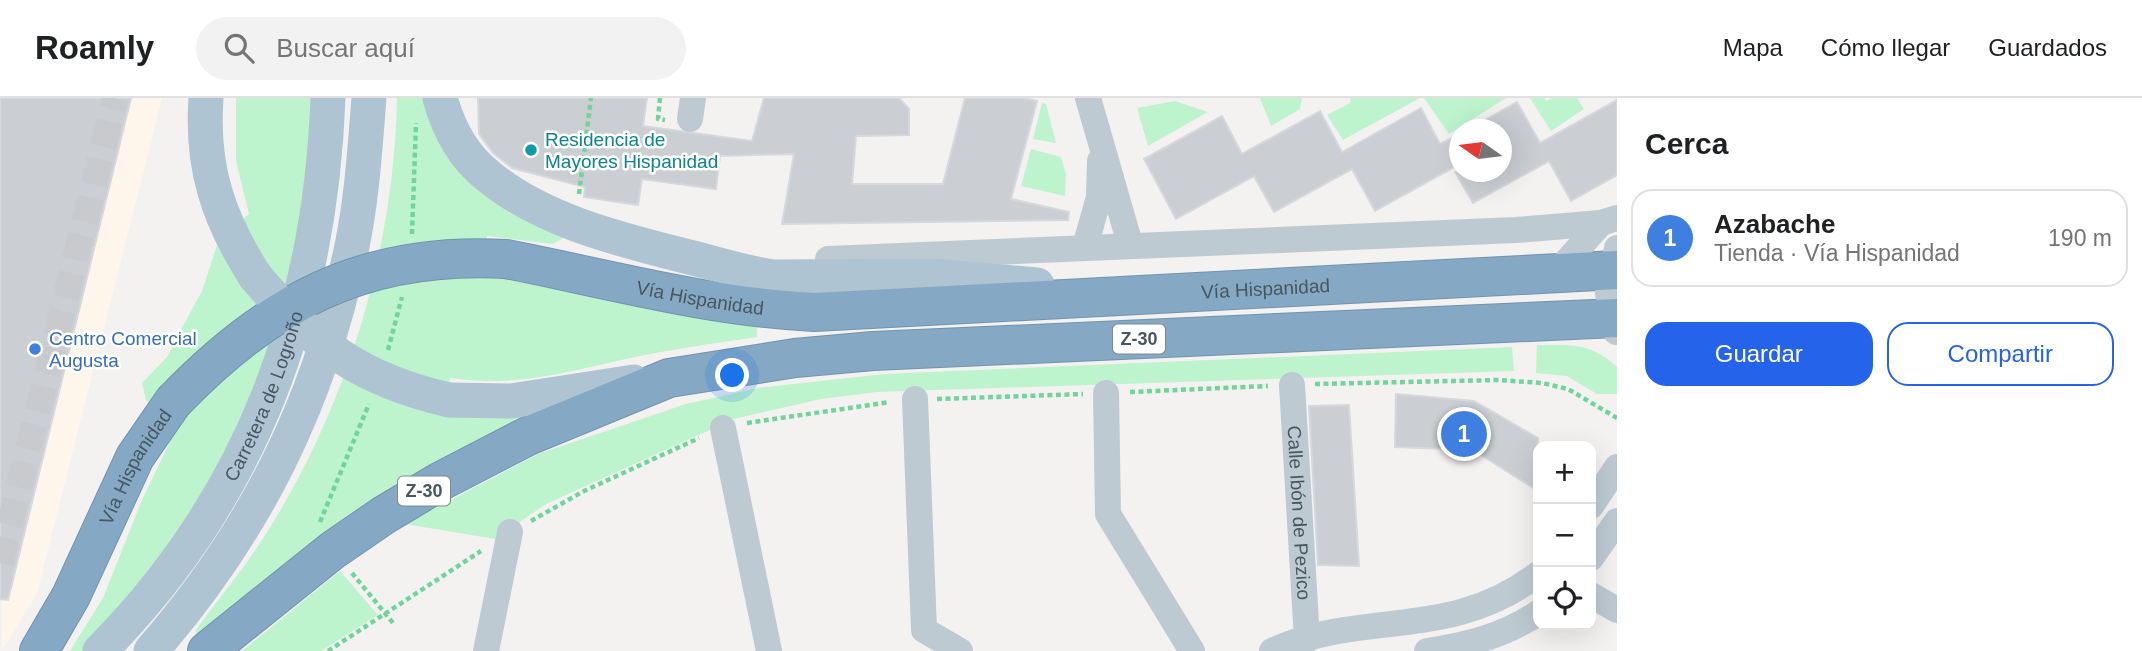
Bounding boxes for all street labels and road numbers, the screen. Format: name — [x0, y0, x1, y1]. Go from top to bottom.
street label: Vía Hispanidad — [1201, 275, 1330, 303]
street label: Vía Hispanidad — [634, 277, 765, 319]
street label: Carretera de Logroño — [220, 309, 307, 485]
road number: Z-30 — [1113, 325, 1165, 354]
street label: Vía Hispanidad — [95, 405, 176, 528]
street label: Calle Ibón de Pezico — [1283, 425, 1315, 601]
road number: Z-30 — [398, 477, 450, 506]

